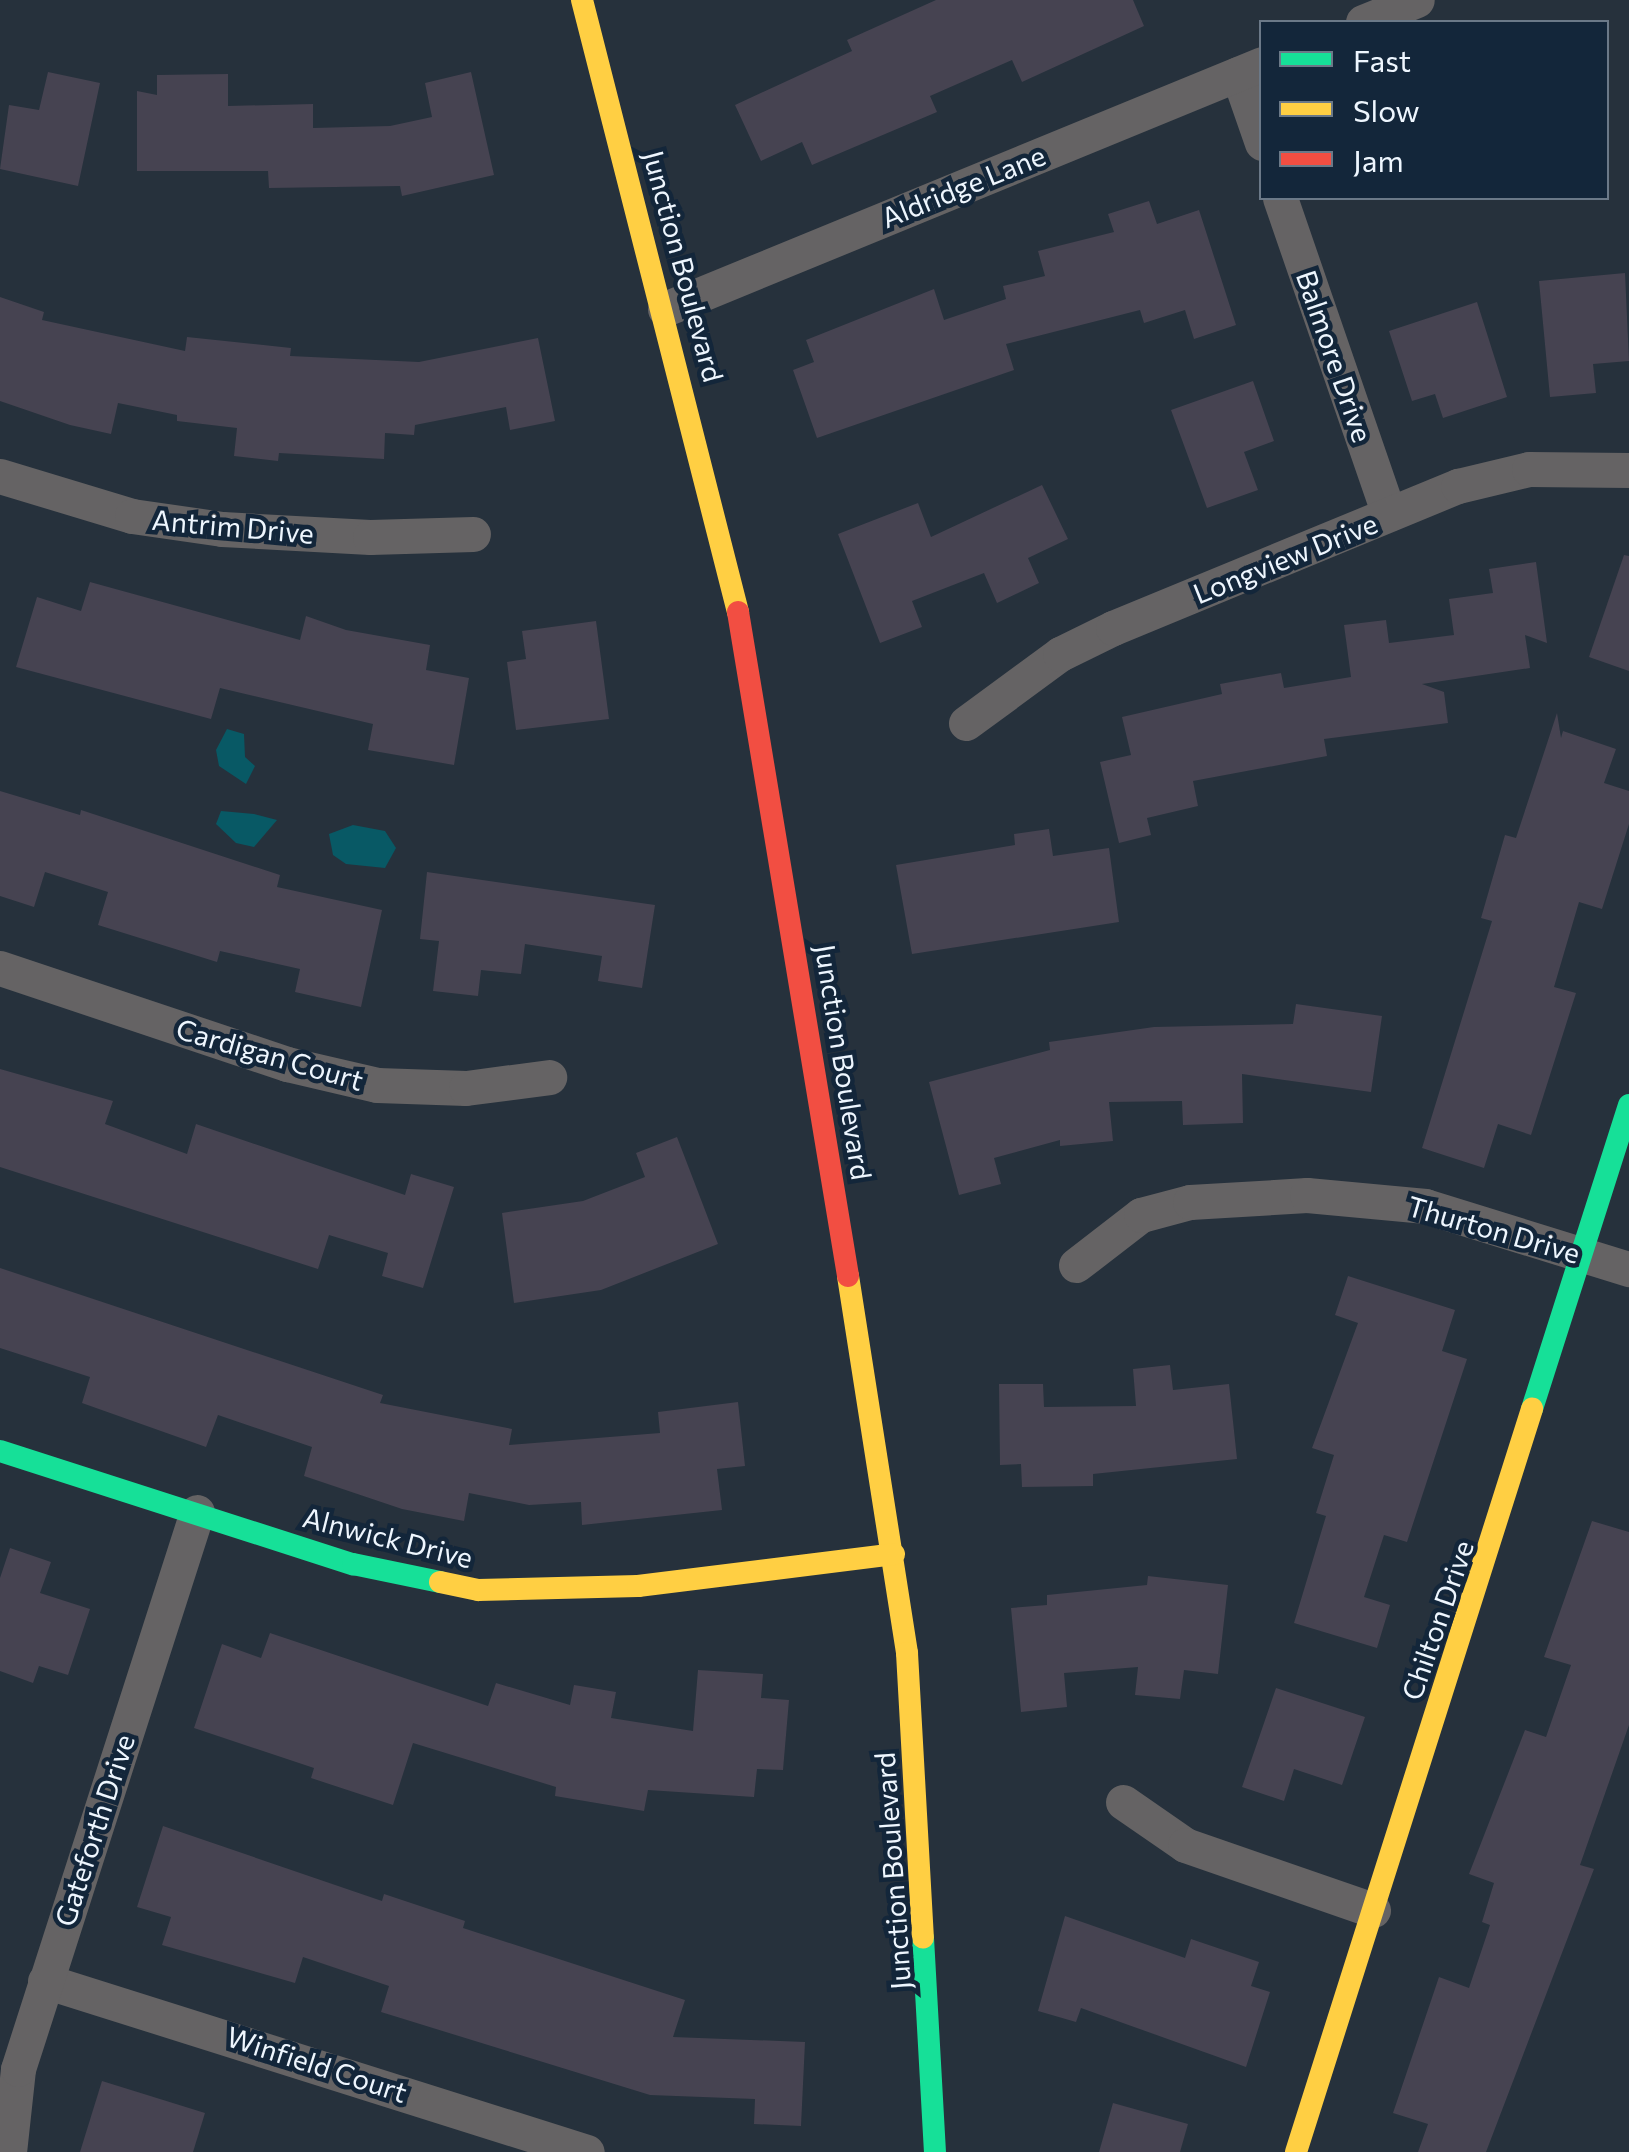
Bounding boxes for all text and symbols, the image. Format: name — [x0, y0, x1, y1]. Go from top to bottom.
legend — [1259, 20, 1609, 200]
text: Fast — [1353, 41, 1411, 78]
text: Slow — [1353, 91, 1420, 128]
street label: Aldridge Lane — [876, 138, 1050, 234]
text: Jam — [1353, 141, 1404, 178]
street label: Junction Boulevard — [637, 147, 731, 385]
street label: Balmore Drive — [1290, 266, 1380, 446]
street label: Antrim Drive — [151, 502, 315, 550]
street label: Longview Drive — [1188, 506, 1382, 610]
street label: Junction Boulevard — [809, 942, 879, 1182]
street label: Cardigan Court — [173, 1011, 367, 1097]
street label: Thurton Drive — [1404, 1188, 1584, 1270]
street label: Alnwick Drive — [300, 1500, 476, 1574]
street label: Chilton Drive — [1394, 1536, 1480, 1704]
street label: Gateforth Drive — [47, 1730, 141, 1930]
street label: Junction Boulevard — [867, 1751, 917, 1991]
street label: Winfield Court — [223, 2019, 411, 2109]

